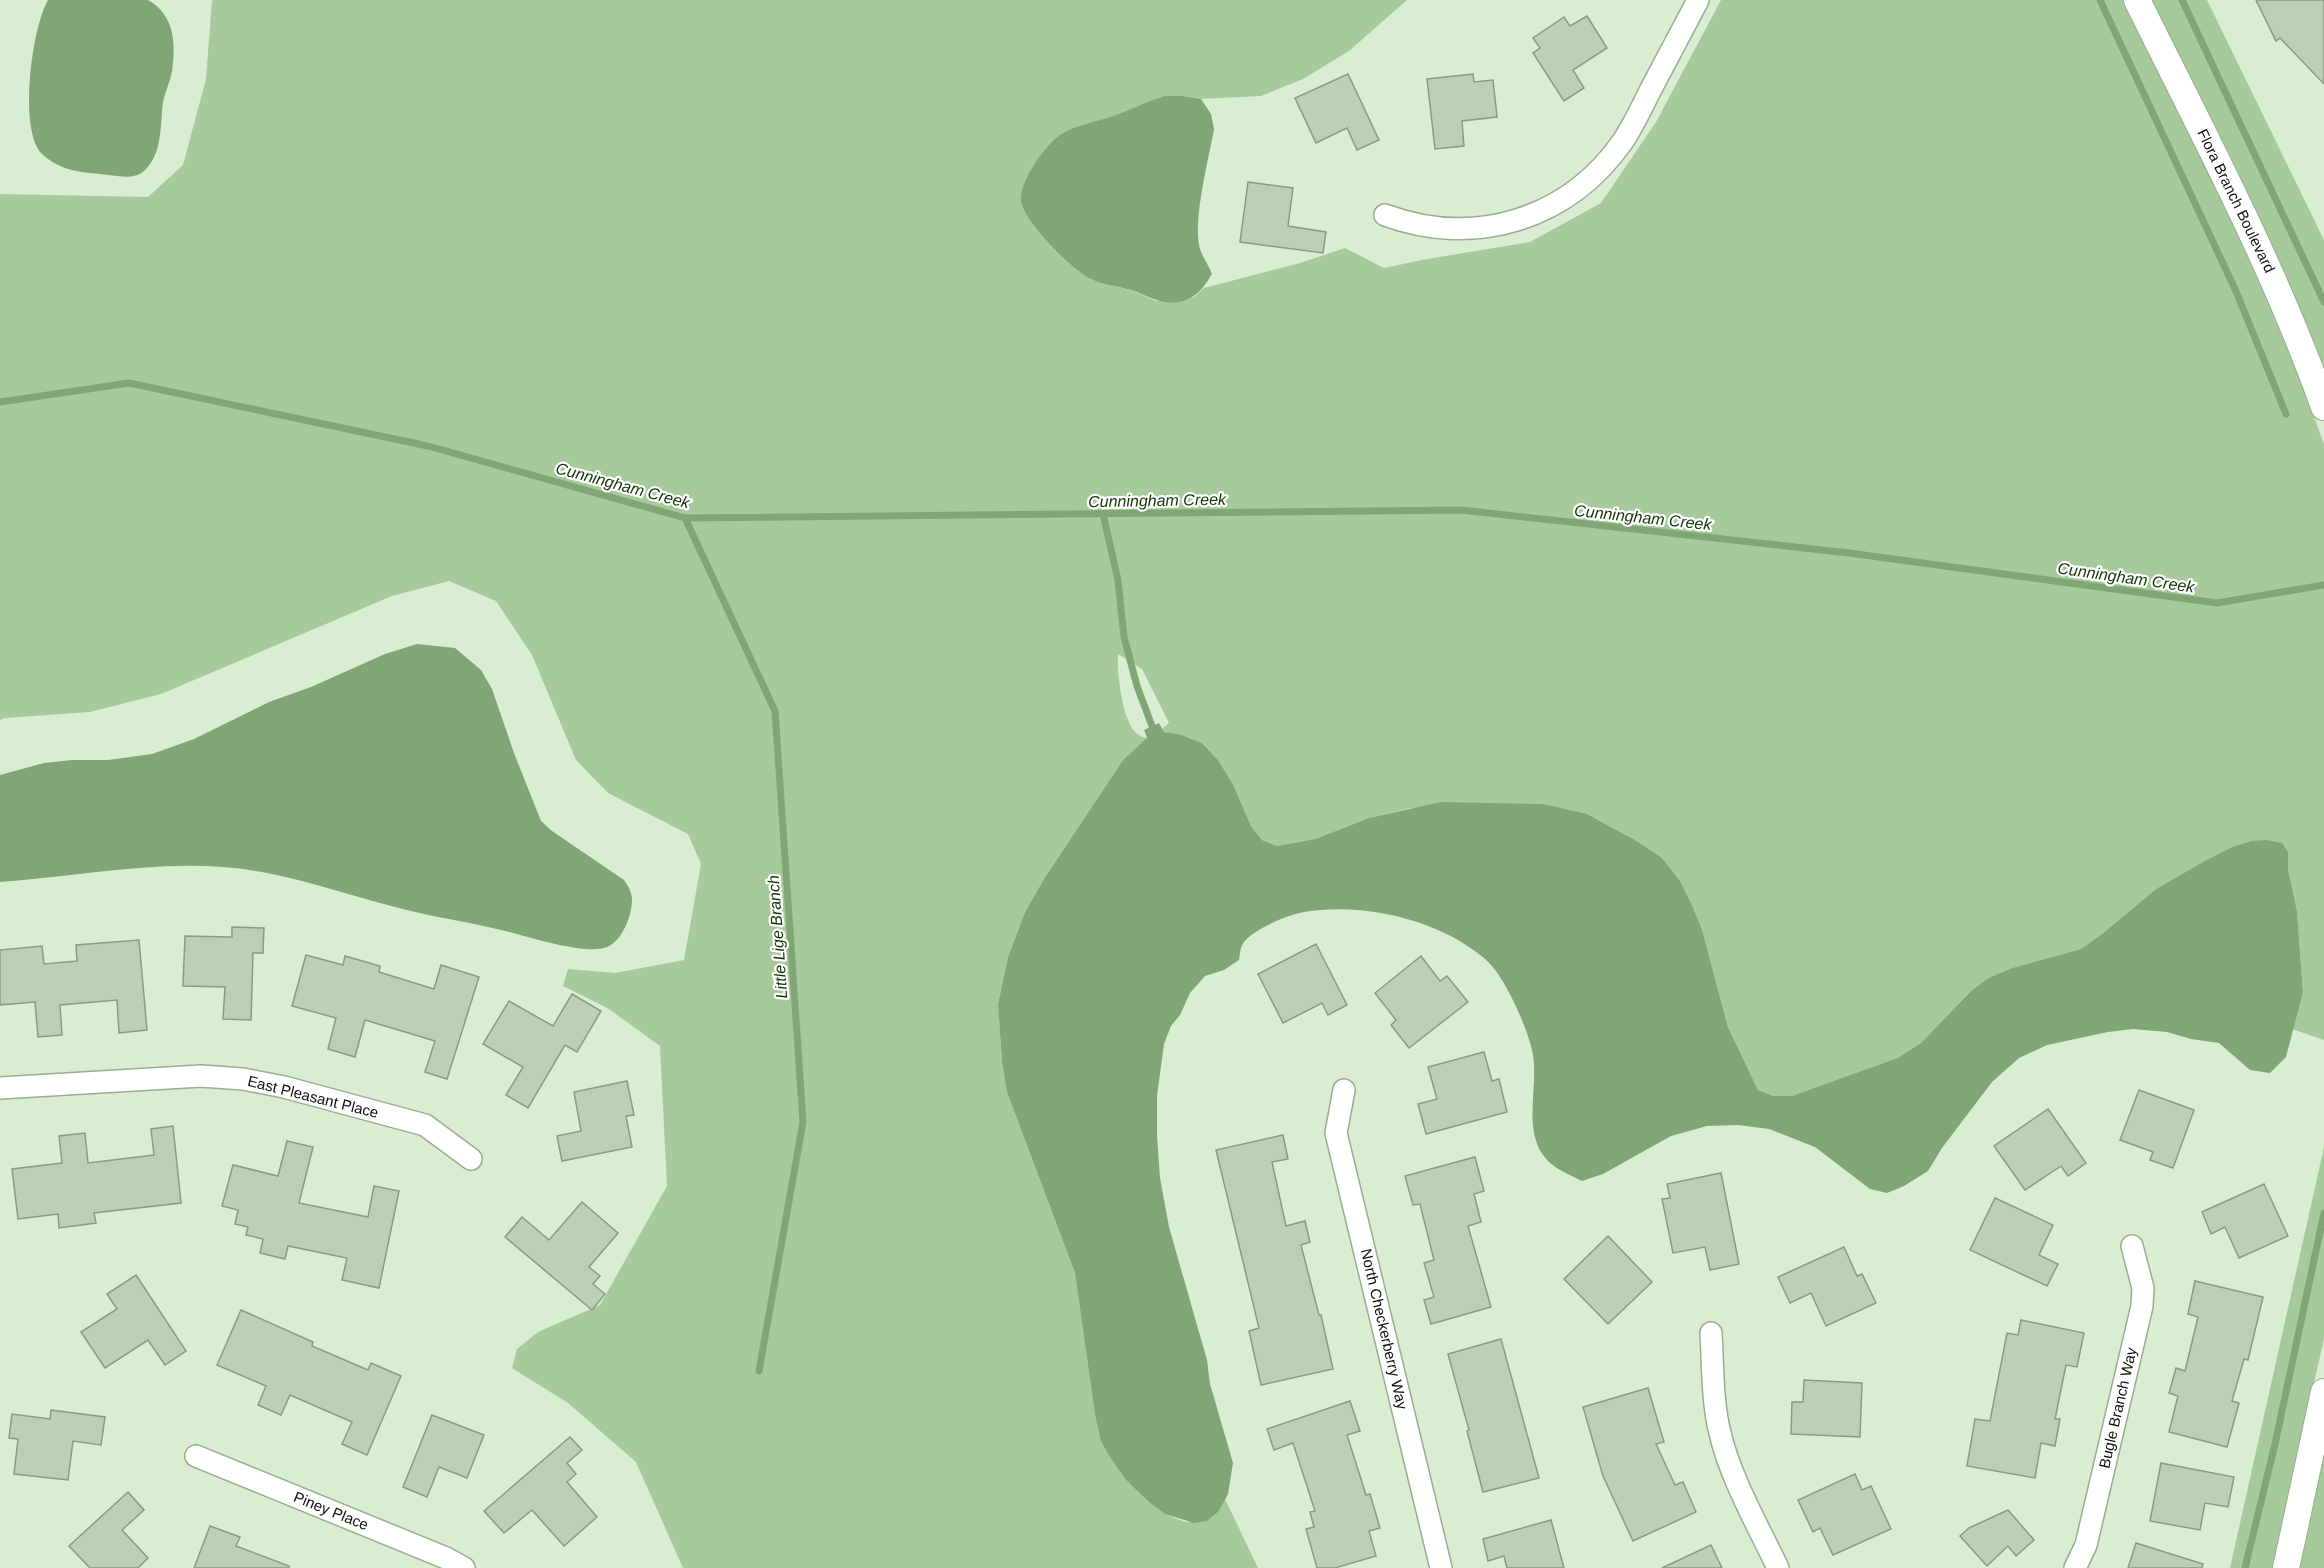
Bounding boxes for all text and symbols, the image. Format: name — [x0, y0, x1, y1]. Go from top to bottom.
street label: Flora Branch Boulevard — [2194, 126, 2279, 275]
water label: Cunningham Creek — [554, 459, 693, 512]
water label: Cunningham Creek — [1088, 491, 1227, 510]
water label: Cunningham Creek — [1574, 502, 1713, 533]
water label: Cunningham Creek — [2056, 559, 2196, 596]
water label: Little Lige Branch — [765, 875, 790, 999]
street label: East Pleasant Place — [246, 1072, 380, 1121]
street label: North Checkerberry Way — [1358, 1247, 1411, 1411]
street label: Bugle Branch Way — [2095, 1345, 2140, 1470]
street label: Piney Place — [291, 1488, 371, 1533]

